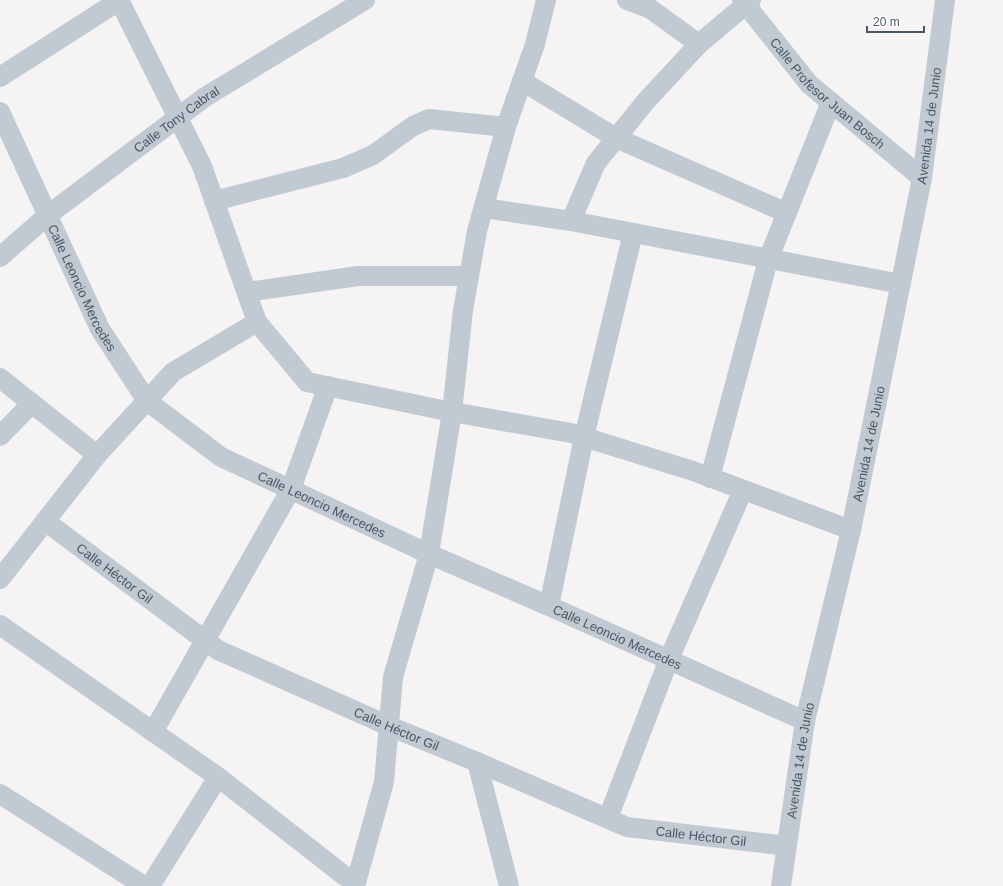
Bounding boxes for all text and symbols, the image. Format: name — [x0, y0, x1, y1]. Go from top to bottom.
scale bar — [867, 8, 924, 34]
text: 20 m — [873, 15, 900, 29]
street label: Calle Profesor Juan Bosch — [767, 34, 888, 152]
street label: Avenida 14 de Junio — [913, 66, 944, 185]
street label: Calle Tony Cabral — [131, 83, 222, 156]
street label: Calle Leoncio Mercedes — [45, 222, 120, 354]
street label: Avenida 14 de Junio — [849, 385, 887, 503]
street label: Calle Leoncio Mercedes — [255, 468, 389, 541]
street label: Calle Héctor Gil — [74, 540, 156, 606]
street label: Calle Leoncio Mercedes — [551, 601, 685, 672]
street label: Avenida 14 de Junio — [783, 701, 817, 820]
street label: Calle Héctor Gil — [352, 704, 442, 753]
street label: Calle Héctor Gil — [655, 823, 747, 849]

